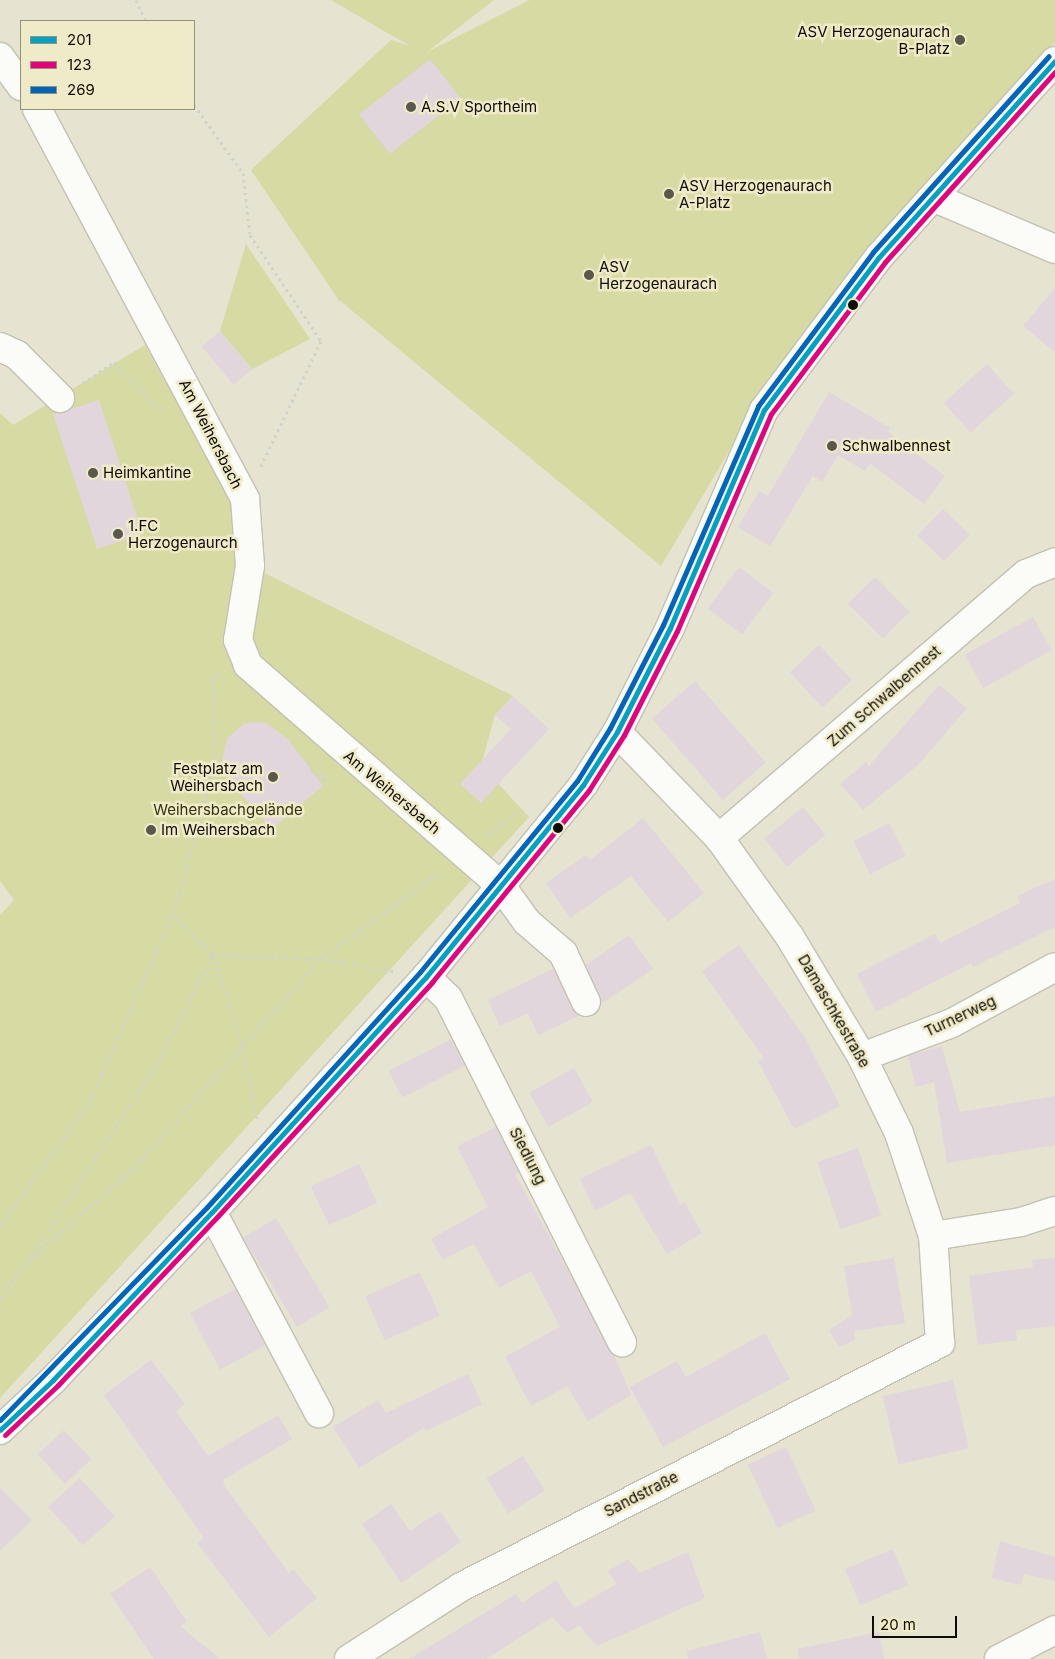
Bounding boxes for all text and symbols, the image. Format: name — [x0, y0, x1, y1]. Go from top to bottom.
legend — [20, 20, 195, 110]
place label: ASV Herzogenaurach B-Platz — [797, 22, 950, 57]
text: 201 — [67, 30, 92, 49]
marker: ASV Herzogenaurach B-Platz — [954, 34, 966, 46]
text: 123 — [67, 55, 92, 74]
text: 269 — [67, 80, 95, 99]
place label: A.S.V Sportheim — [421, 98, 537, 116]
marker: A.S.V Sportheim — [405, 101, 417, 113]
place label: ASV Herzogenaurach A-Platz — [679, 176, 832, 211]
marker: ASV Herzogenaurach A-Platz — [663, 188, 675, 200]
place label: ASV Herzogenaurach — [599, 257, 717, 292]
marker: ASV Herzogenaurach — [583, 269, 595, 281]
unlabelled marker — [848, 300, 858, 310]
street label: Am Weihersbach — [176, 376, 246, 492]
place label: Schwalbennest — [842, 437, 951, 455]
marker: Schwalbennest — [826, 440, 838, 452]
place label: Heimkantine — [103, 464, 191, 482]
marker: Heimkantine — [87, 467, 99, 479]
place label: 1.FC Herzogenaurch — [128, 516, 238, 551]
marker: 1.FC Herzogenaurch — [112, 528, 124, 540]
street label: Zum Schwalbennest — [824, 642, 944, 750]
street label: Am Weihersbach — [340, 746, 444, 838]
place label: Festplatz am Weihersbach — [170, 759, 263, 794]
marker: Festplatz am Weihersbach — [267, 771, 279, 783]
park label: Weihersbachgelände — [153, 801, 303, 819]
place label: Im Weihersbach — [161, 821, 275, 839]
unlabelled marker — [553, 823, 563, 833]
marker: Im Weihersbach — [145, 824, 157, 836]
street label: Damaschkestraße — [794, 951, 874, 1071]
street label: Turnerweg — [921, 992, 999, 1040]
street label: Siedlung — [506, 1124, 550, 1188]
street label: Sandstraße — [601, 1468, 681, 1520]
scale bar — [875, 1606, 960, 1638]
text: 20 m — [880, 1615, 916, 1634]

